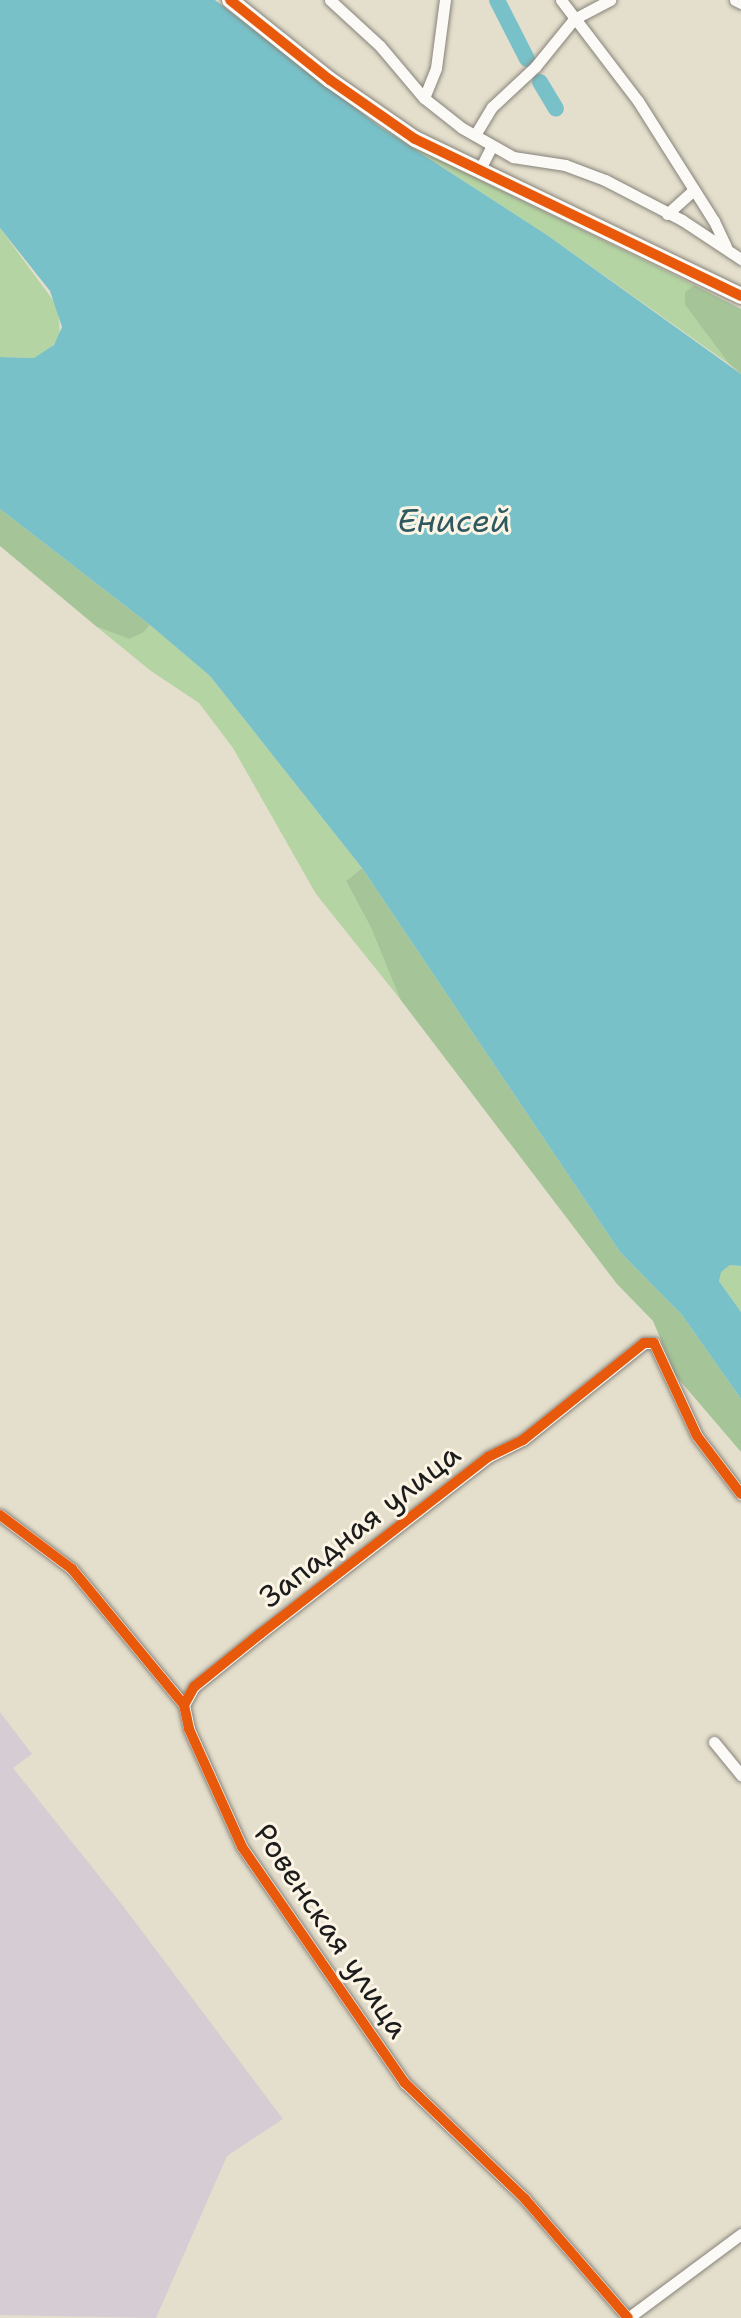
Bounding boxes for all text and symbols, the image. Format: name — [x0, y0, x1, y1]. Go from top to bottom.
water label: Енисей — [397, 502, 511, 540]
street label: Западная улица — [252, 1436, 468, 1616]
street label: Ровенская улица — [246, 1817, 416, 2045]

